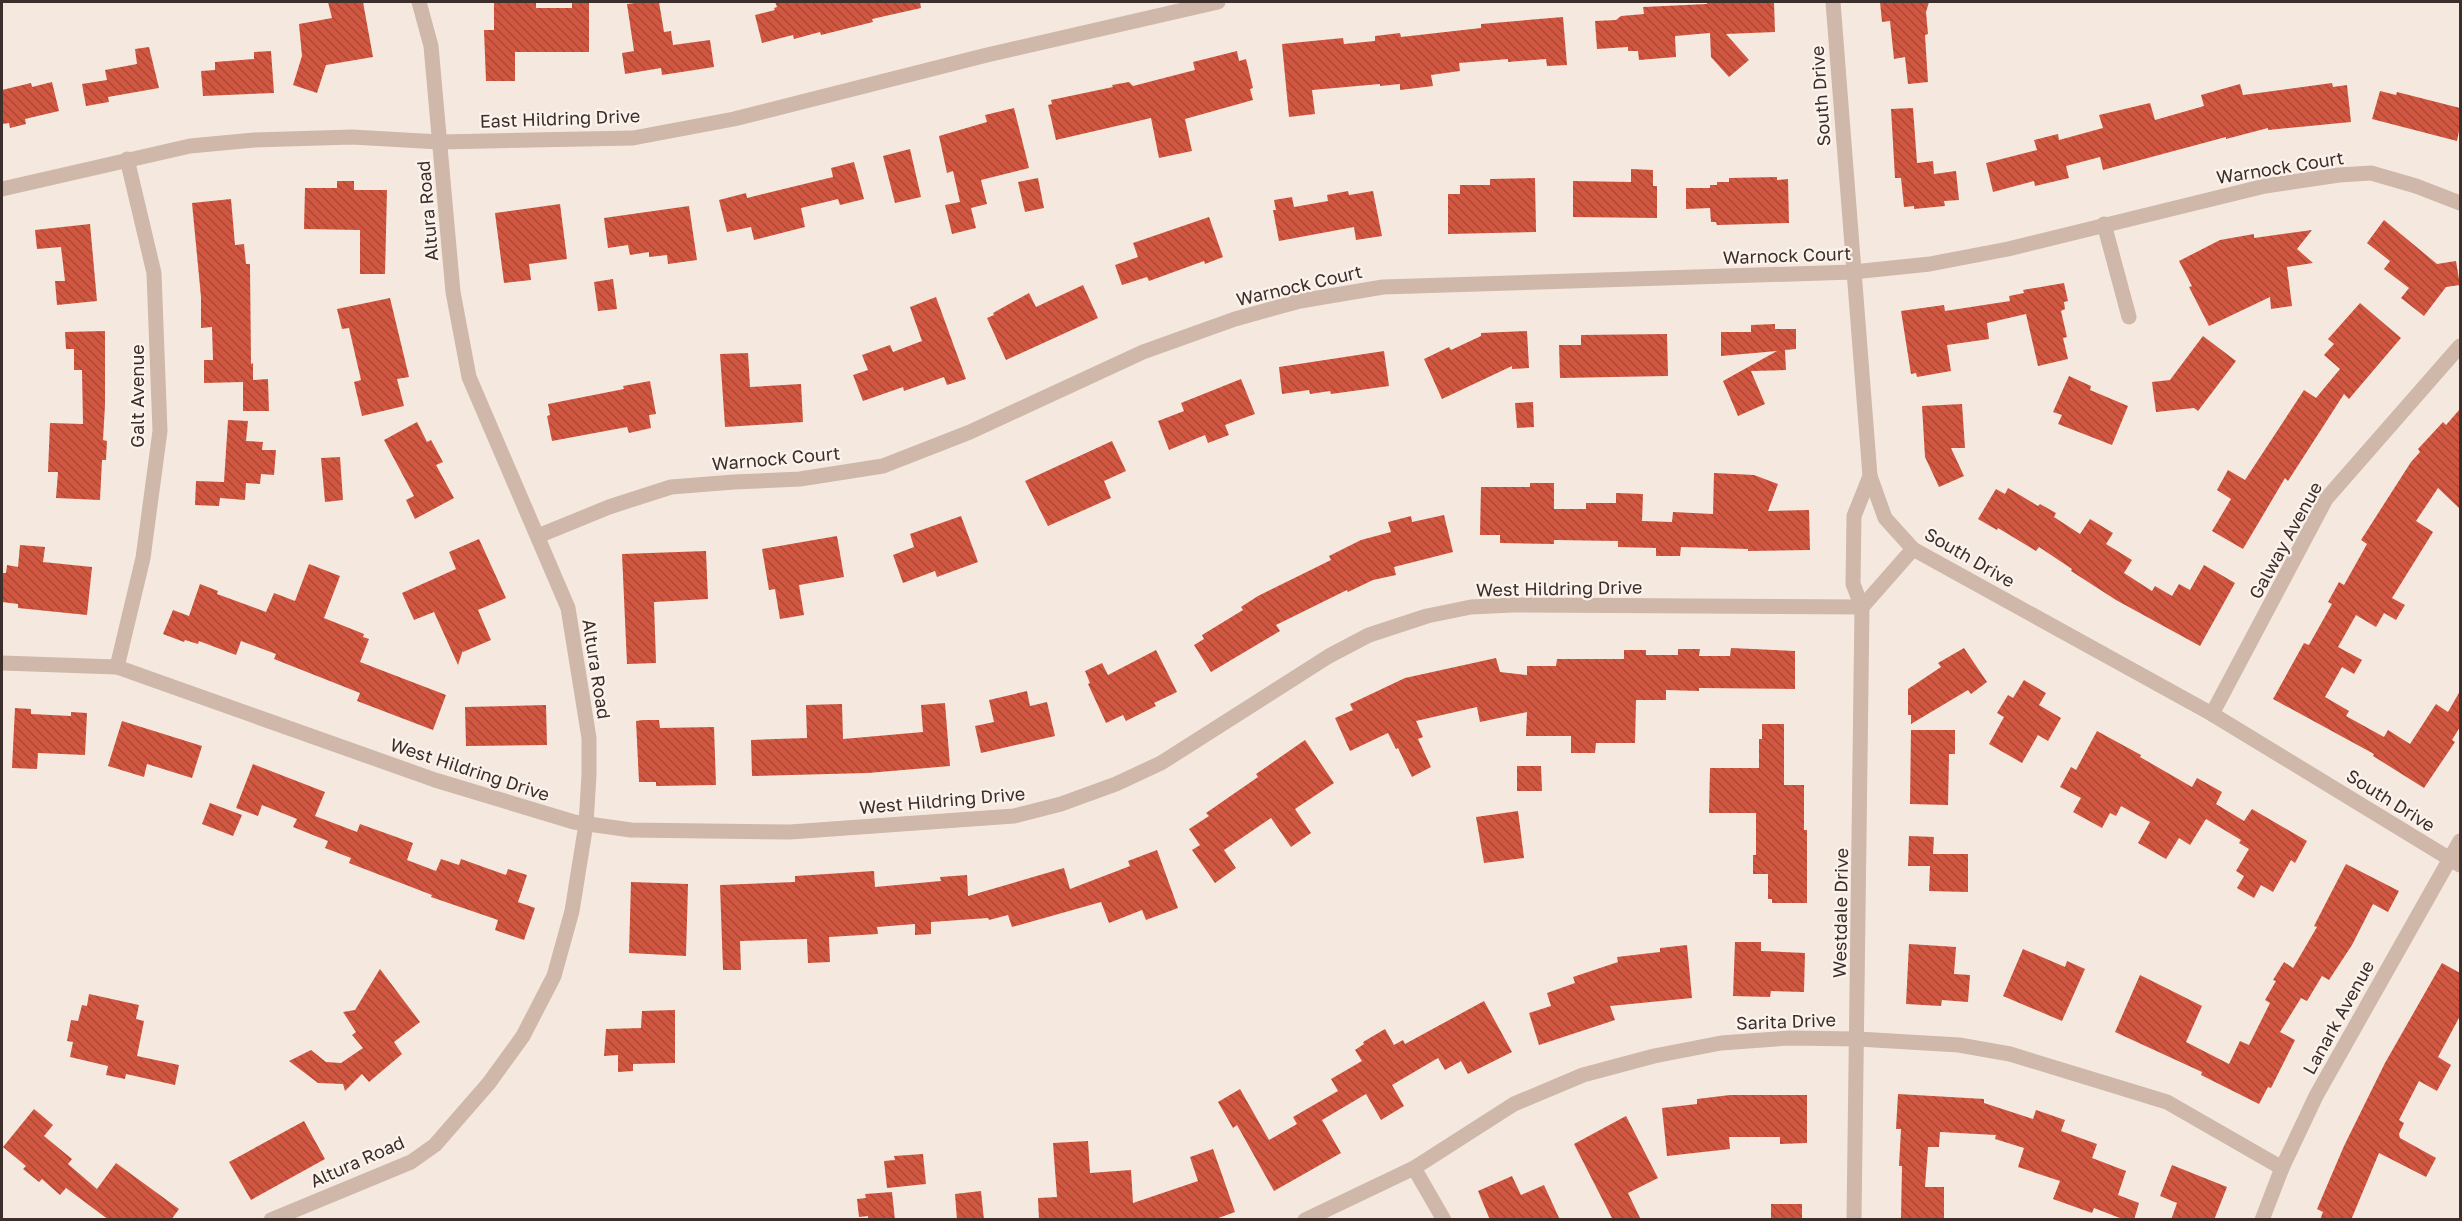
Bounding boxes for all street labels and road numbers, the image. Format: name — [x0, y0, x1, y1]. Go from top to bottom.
street label: South Drive — [1806, 45, 1834, 147]
street label: East Hildring Drive — [479, 104, 641, 132]
street label: Warnock Court — [2215, 146, 2345, 188]
street label: Altura Road — [412, 160, 442, 262]
street label: Warnock Court — [1722, 242, 1852, 268]
street label: Warnock Court — [1234, 260, 1364, 310]
street label: Galt Avenue — [126, 344, 148, 448]
street label: Warnock Court — [711, 441, 841, 475]
street label: Galway Avenue — [2244, 478, 2326, 602]
street label: South Drive — [1921, 522, 2019, 592]
street label: West Hildring Drive — [1476, 576, 1642, 600]
street label: Altura Road — [578, 617, 616, 721]
street label: West Hildring Drive — [387, 733, 553, 805]
street label: South Drive — [2343, 764, 2439, 836]
street label: West Hildring Drive — [858, 782, 1026, 818]
street label: Westdale Drive — [1828, 848, 1852, 978]
street label: Lanark Avenue — [2298, 956, 2378, 1078]
street label: Sarita Drive — [1736, 1008, 1836, 1034]
street label: Altura Road — [306, 1130, 408, 1192]

